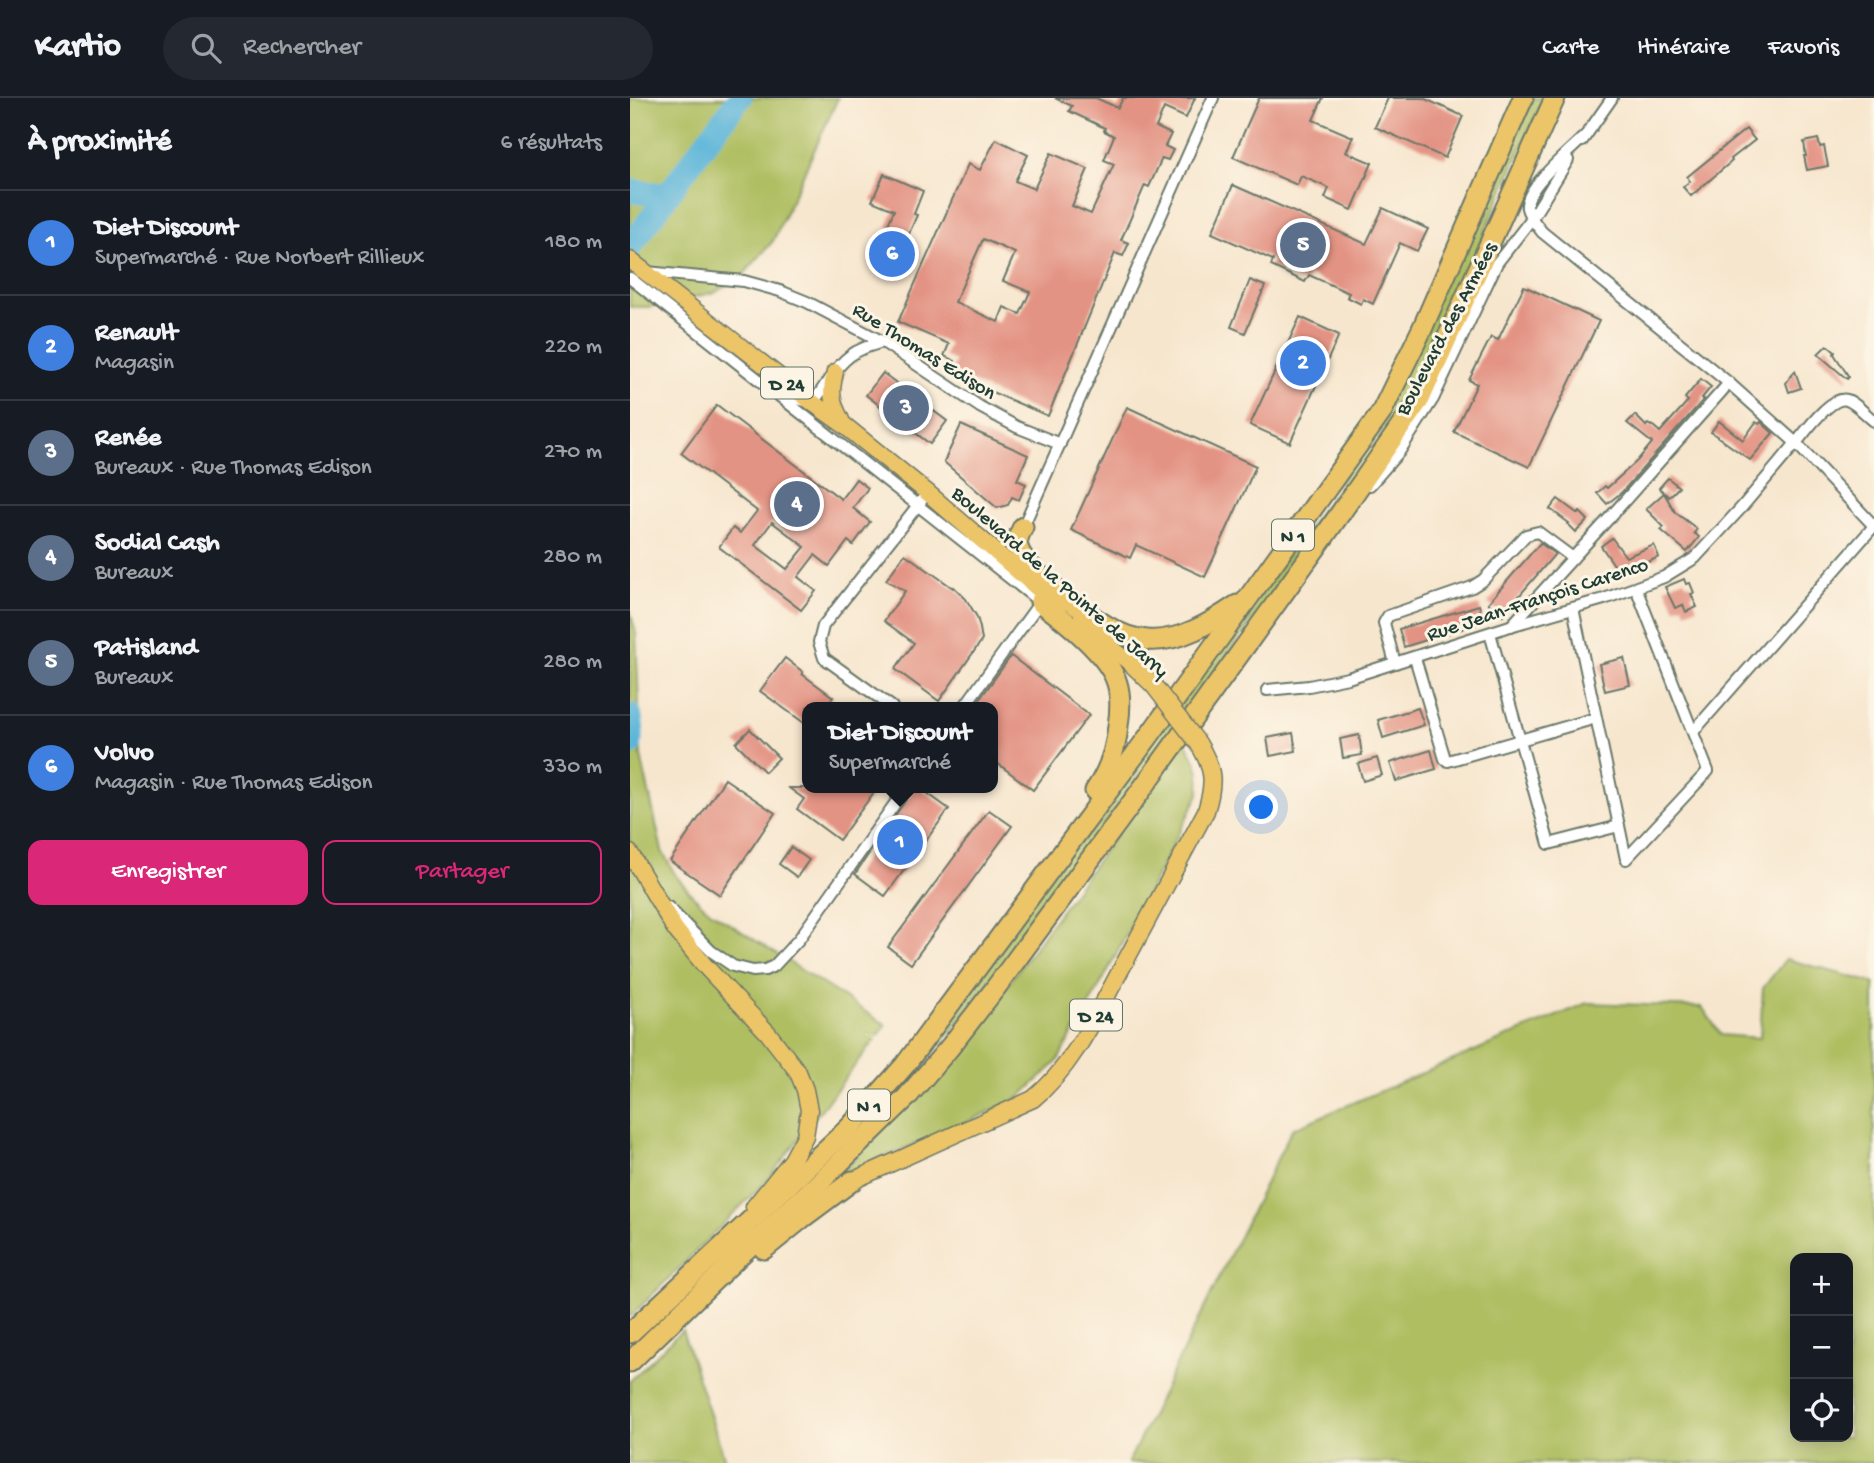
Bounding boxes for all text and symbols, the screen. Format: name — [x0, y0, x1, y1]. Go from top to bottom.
search box — [163, 17, 653, 80]
text: Kartio — [35, 29, 121, 67]
icon: search — [187, 29, 225, 67]
text: Rechercher — [243, 33, 361, 64]
text: Carte — [1542, 34, 1599, 63]
text: Itinéraire — [1637, 34, 1730, 63]
text: Favoris — [1768, 34, 1839, 63]
text: À proximité — [28, 126, 172, 161]
text: 6 résultats — [501, 130, 602, 157]
text: Diet Discount — [95, 214, 237, 245]
pin: 5 — [1280, 219, 1326, 271]
pin: 6 — [869, 228, 915, 280]
text: 1 — [46, 229, 56, 256]
text: 180 m — [545, 229, 602, 256]
street label: Boulevard des Armées — [1391, 238, 1505, 421]
text: Supermarché · Rue Norbert Rillieux — [95, 245, 424, 272]
street label: Rue Thomas Edison — [847, 299, 1000, 407]
text: Renault — [95, 319, 177, 350]
text: 2 — [45, 334, 57, 361]
text: 220 m — [545, 334, 602, 361]
pin: 2 — [1280, 337, 1326, 389]
text: Magasin — [95, 350, 174, 377]
road number: D 24 — [761, 368, 813, 398]
pin: 3 — [883, 382, 929, 434]
text: Renée — [95, 424, 161, 455]
text: 3 — [45, 439, 57, 466]
text: 270 m — [544, 439, 602, 466]
text: Bureaux · Rue Thomas Edison — [95, 455, 372, 482]
pin: 4 — [774, 478, 820, 530]
street label: Boulevard de la Pointe de Jarry — [944, 482, 1172, 685]
road number: N 1 — [1272, 520, 1314, 550]
text: Sodial Cash — [95, 529, 220, 560]
text: 4 — [46, 544, 56, 571]
text: 280 m — [543, 544, 602, 571]
street label: Rue Jean-François Carenco — [1424, 554, 1652, 649]
text: Bureaux — [95, 560, 173, 587]
text: Patisland — [95, 634, 197, 665]
text: 5 — [45, 649, 57, 676]
text: 280 m — [543, 649, 602, 676]
text: Bureaux — [95, 665, 173, 692]
popup — [802, 702, 998, 793]
text: Diet Discount — [829, 719, 971, 750]
text: Volvo — [95, 739, 154, 770]
text: Supermarché — [829, 750, 951, 777]
text: 6 — [45, 754, 57, 781]
text: 330 m — [543, 754, 602, 781]
text: Magasin · Rue Thomas Edison — [95, 770, 373, 797]
your location — [1244, 790, 1278, 824]
pin: 1 — [877, 816, 923, 868]
button: Enregistrer — [28, 840, 308, 905]
button: Partager — [322, 840, 602, 905]
road number: D 24 — [1070, 1000, 1122, 1030]
road number: N 1 — [848, 1090, 890, 1121]
map controls — [1790, 1253, 1853, 1442]
button: + — [1790, 1253, 1853, 1316]
button: − — [1790, 1316, 1853, 1379]
button: locate — [1790, 1379, 1853, 1442]

